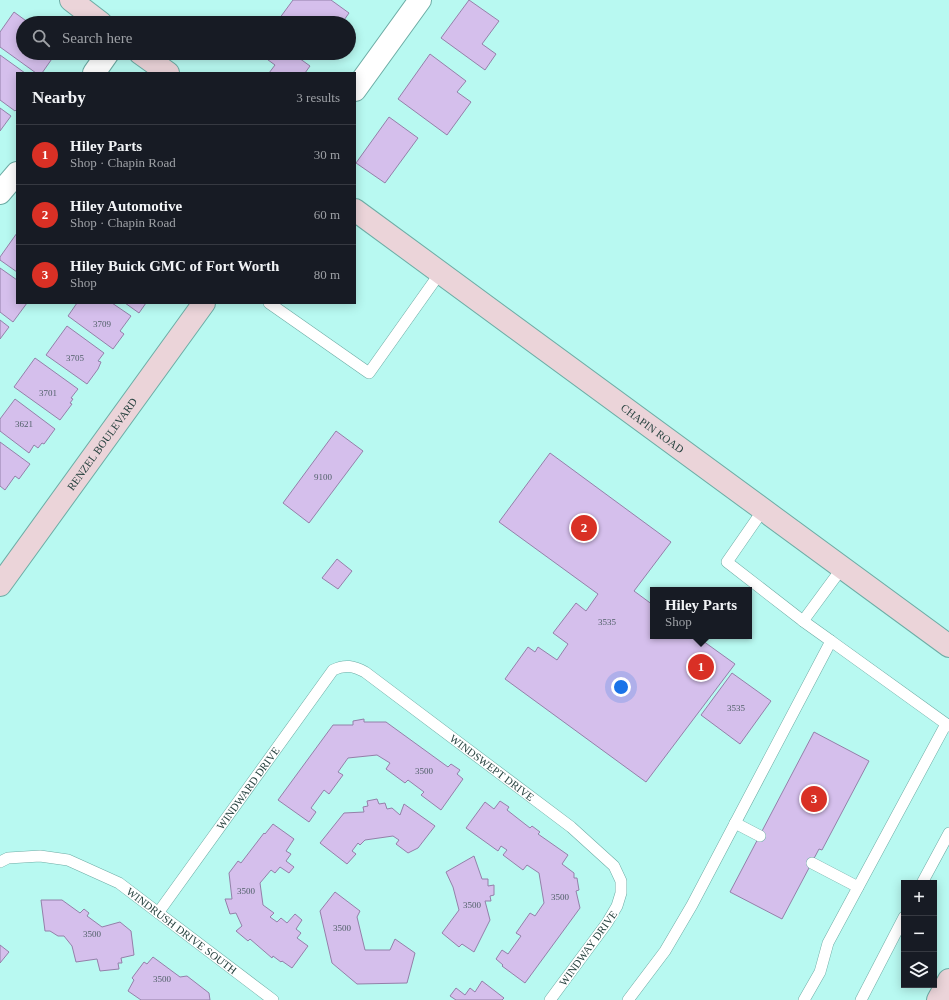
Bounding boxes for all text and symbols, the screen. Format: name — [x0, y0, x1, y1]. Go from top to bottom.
search box — [16, 16, 356, 60]
icon: search — [30, 27, 52, 49]
text: Search here — [62, 30, 132, 46]
text: Nearby — [32, 88, 86, 107]
text: 3 results — [296, 90, 340, 105]
text: Hiley Parts — [70, 138, 142, 154]
text: 1 — [42, 147, 48, 162]
text: 30 m — [314, 147, 340, 162]
text: Shop · Chapin Road — [70, 155, 176, 170]
text: Hiley Automotive — [70, 198, 182, 214]
text: 2 — [42, 207, 48, 222]
text: 60 m — [314, 207, 340, 222]
text: Shop · Chapin Road — [70, 215, 176, 230]
text: Hiley Buick GMC of Fort Worth — [70, 258, 279, 274]
text: 3 — [42, 267, 48, 282]
text: 80 m — [314, 267, 340, 282]
text: Shop — [70, 275, 97, 290]
house number: 3709 — [93, 319, 112, 329]
house number: 3705 — [66, 353, 85, 363]
house number: 3701 — [39, 388, 57, 398]
street label: RENZEL BOULEVARD — [65, 395, 139, 493]
street label: CHAPIN ROAD — [619, 401, 686, 455]
house number: 3621 — [15, 419, 33, 429]
house number: 9100 — [314, 472, 333, 482]
pin: 2 — [571, 513, 597, 543]
popup — [650, 587, 752, 639]
text: Hiley Parts — [665, 597, 737, 613]
text: Shop — [665, 614, 692, 629]
house number: 3535 — [598, 617, 617, 627]
pin: 1 — [688, 652, 714, 682]
your location — [611, 677, 631, 697]
house number: 3535 — [727, 703, 746, 713]
street label: WINDSWEPT DRIVE — [448, 732, 537, 803]
street label: WINDWARD DRIVE — [214, 744, 282, 832]
house number: 3500 — [415, 766, 434, 776]
pin: 3 — [801, 784, 827, 814]
map controls — [901, 880, 937, 988]
button: + — [901, 880, 937, 916]
street label: WINDRUSH DRIVE SOUTH — [124, 885, 239, 976]
house number: 3500 — [237, 886, 256, 896]
house number: 3500 — [551, 892, 570, 902]
house number: 3500 — [463, 900, 482, 910]
street label: WINDWAY DRIVE — [557, 908, 619, 988]
button: − — [901, 916, 937, 952]
house number: 3500 — [333, 923, 352, 933]
house number: 3500 — [83, 929, 102, 939]
button: layers — [901, 952, 937, 988]
house number: 3500 — [153, 974, 172, 984]

